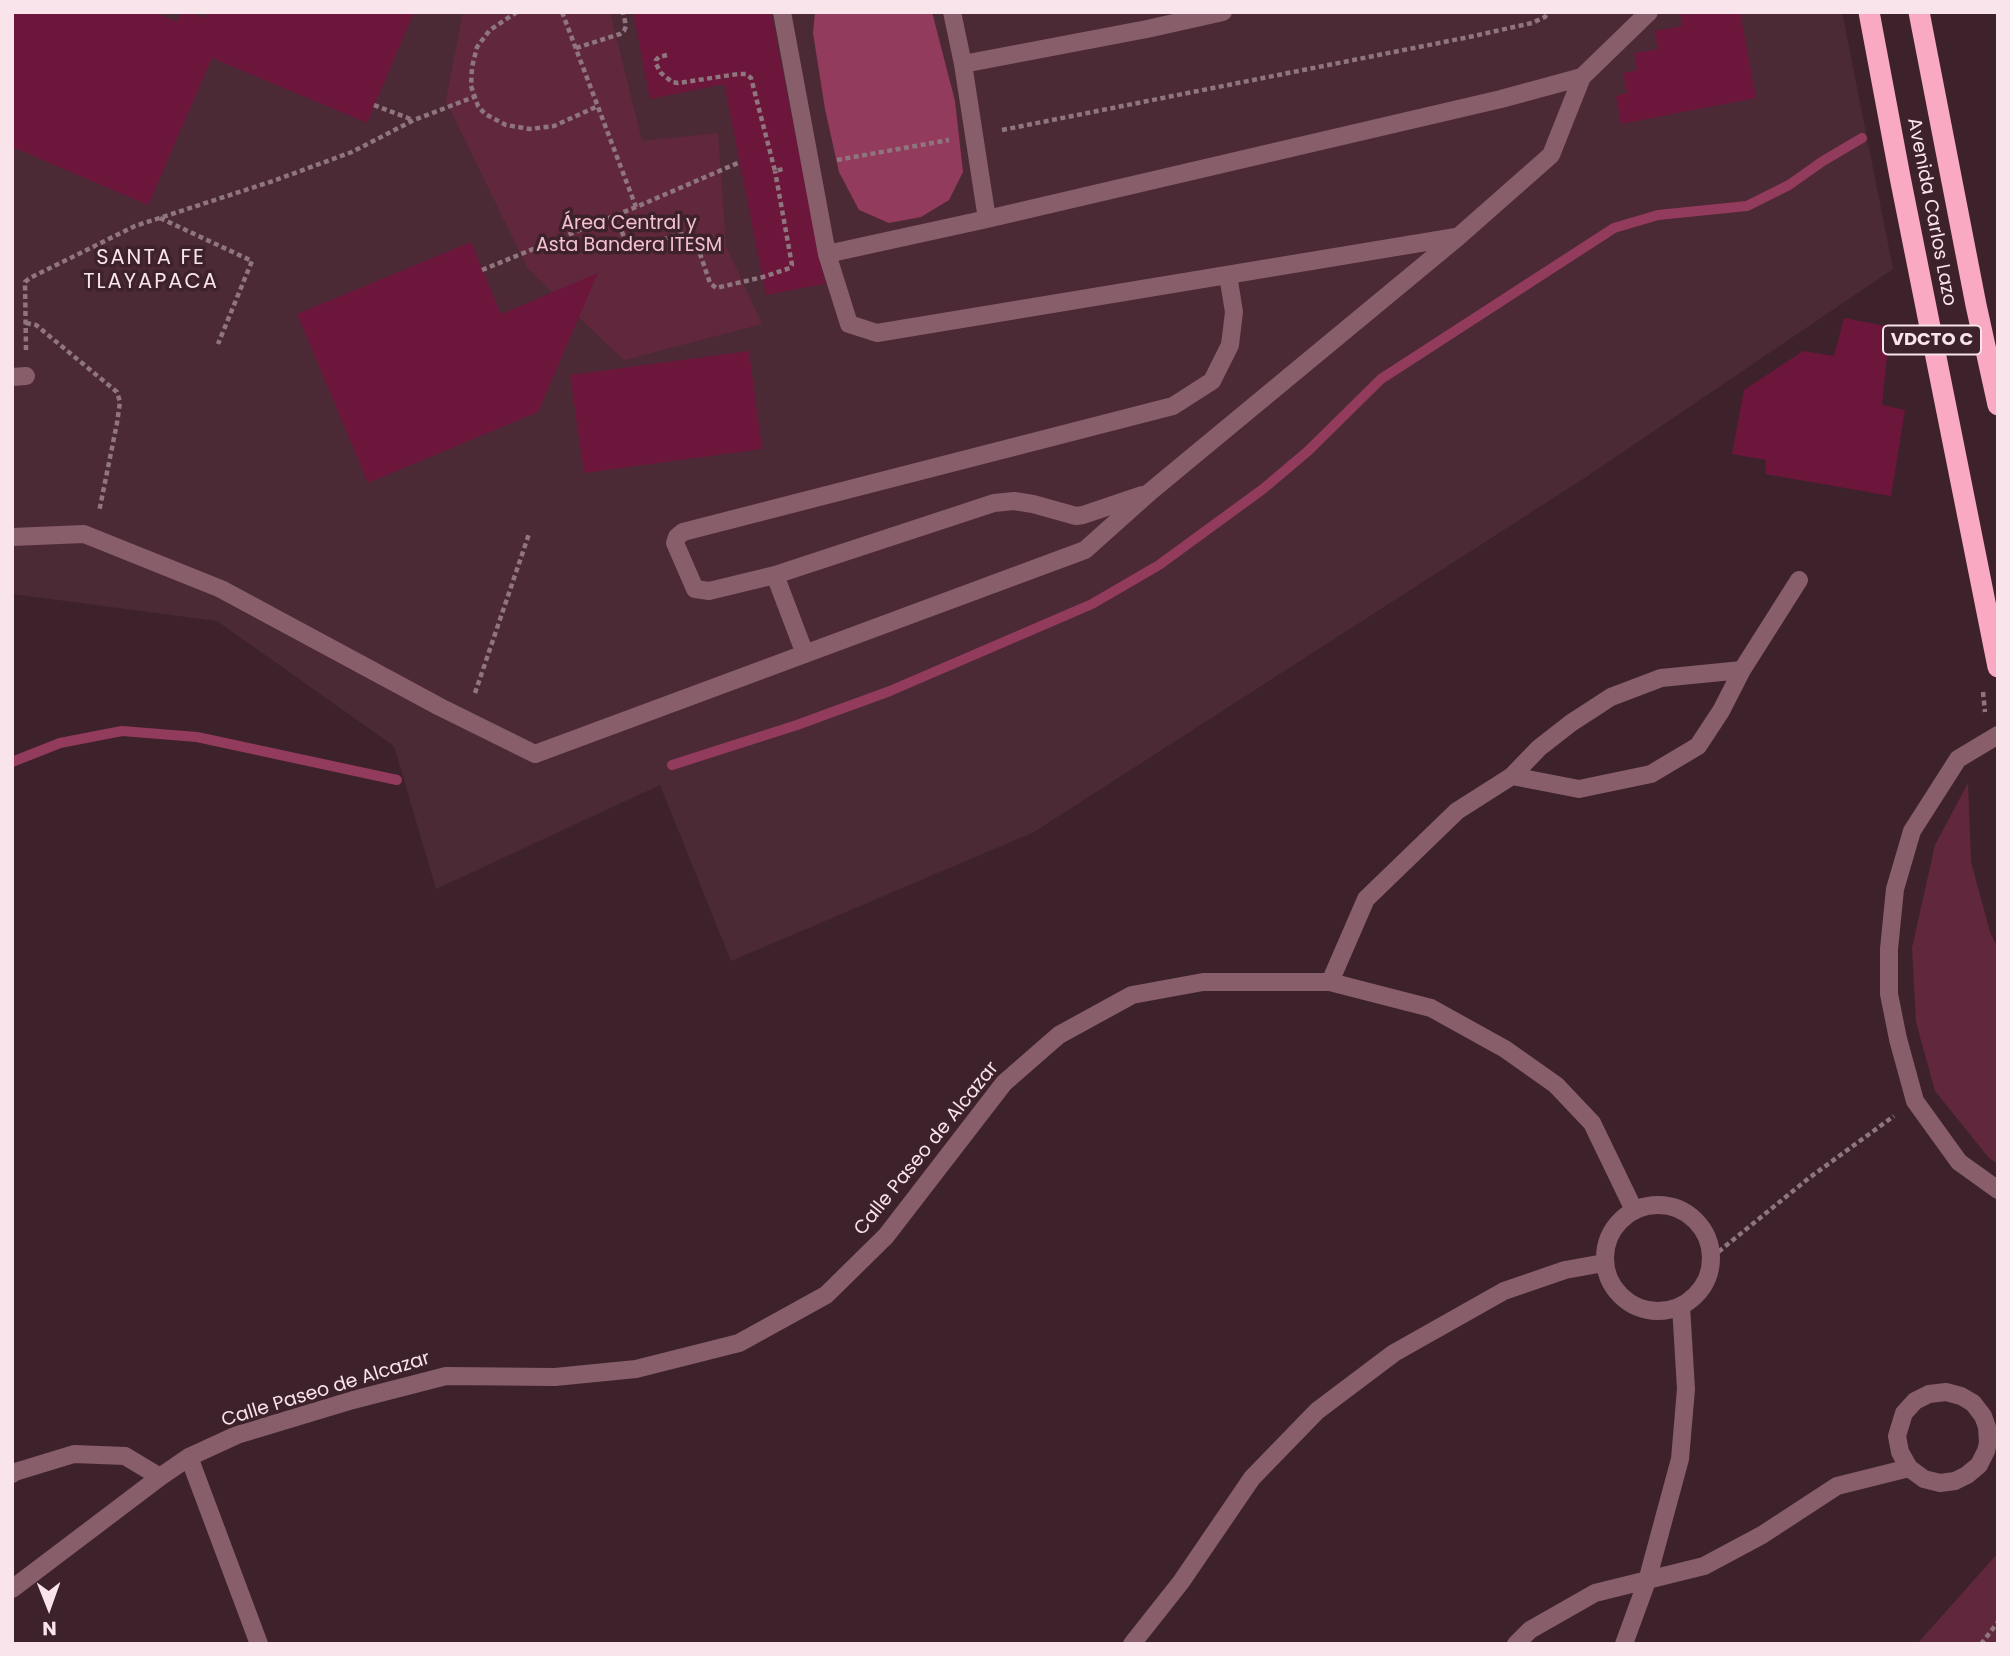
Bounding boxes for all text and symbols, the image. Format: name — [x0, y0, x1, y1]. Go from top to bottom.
street label: Avenida Carlos Lazo — [1902, 116, 1960, 308]
park label: Área Central y Asta Bandera ITESM — [536, 213, 722, 257]
district label: SANTA FE TLAYAPACA — [84, 246, 218, 296]
road number: VDCTO C — [1883, 326, 1981, 354]
street label: Calle Paseo de Alcazar — [850, 1058, 1004, 1240]
street label: Calle Paseo de Alcazar — [219, 1347, 433, 1433]
north arrow — [14, 1572, 84, 1642]
text: N — [42, 1615, 57, 1642]

